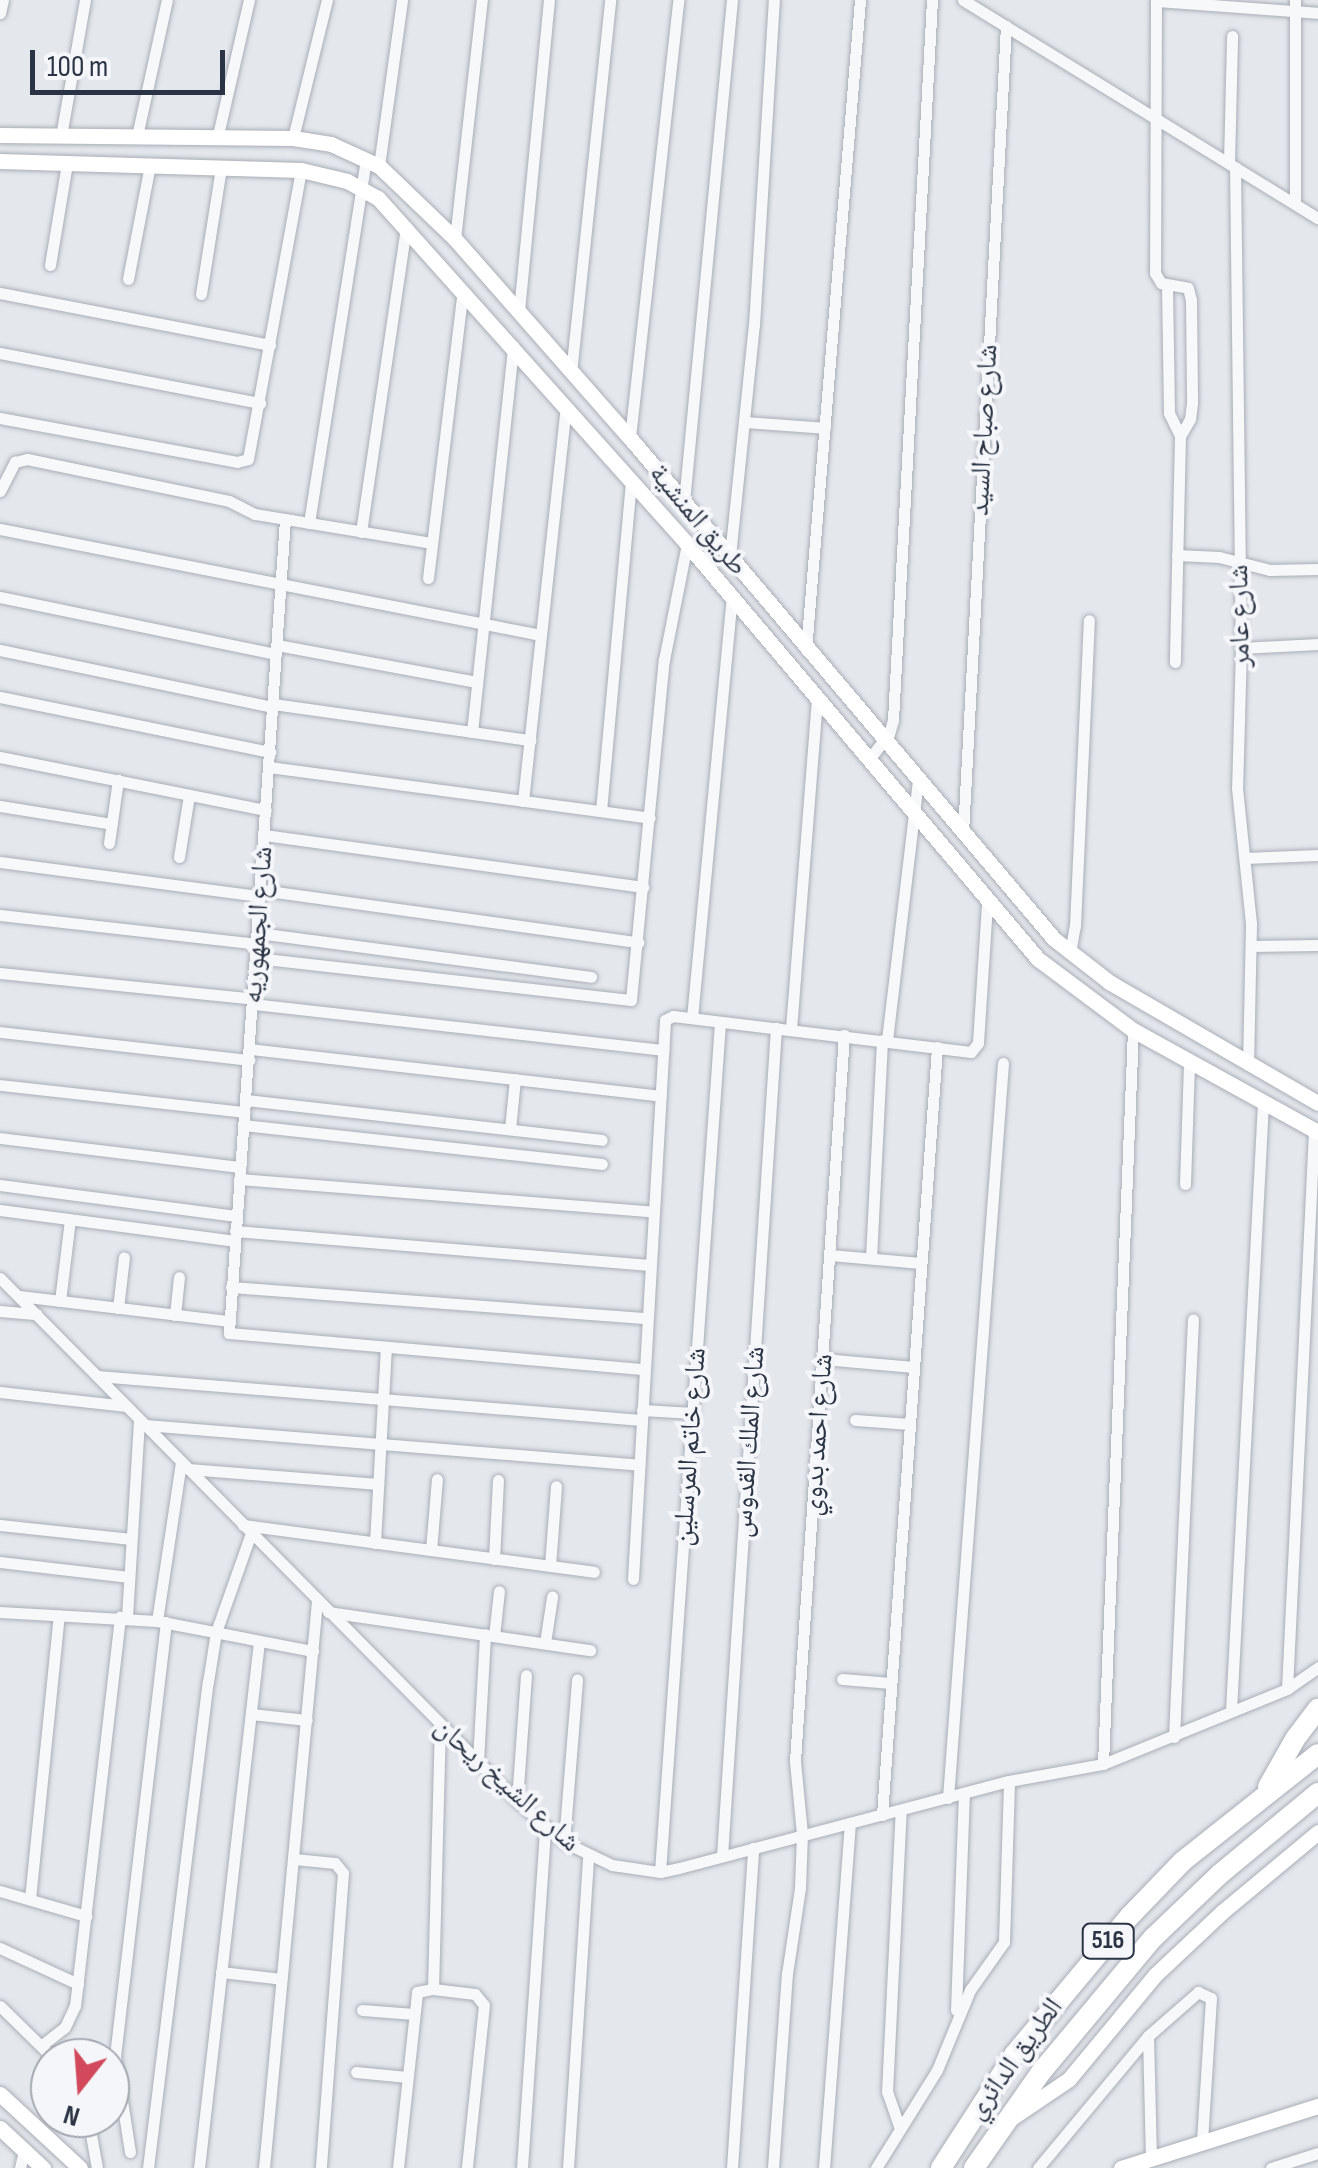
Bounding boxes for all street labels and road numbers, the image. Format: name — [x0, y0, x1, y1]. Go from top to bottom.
street label: شارع صباح السيد — [963, 343, 1005, 517]
street label: طريق المنشية — [642, 457, 754, 583]
street label: شارع عامر — [1222, 564, 1258, 668]
street label: شارع الجمهوريه — [236, 845, 280, 1005]
street label: شارع الملك القدوس — [726, 1345, 772, 1539]
street label: شارع خاتم المرسلين — [666, 1347, 714, 1547]
street label: شارع احمد بدوي — [796, 1353, 840, 1517]
street label: شارع الشيخ ريحان — [427, 1711, 587, 1859]
road number: 516 — [1080, 1921, 1136, 1961]
street label: الطريق الدائري — [960, 1992, 1070, 2126]

